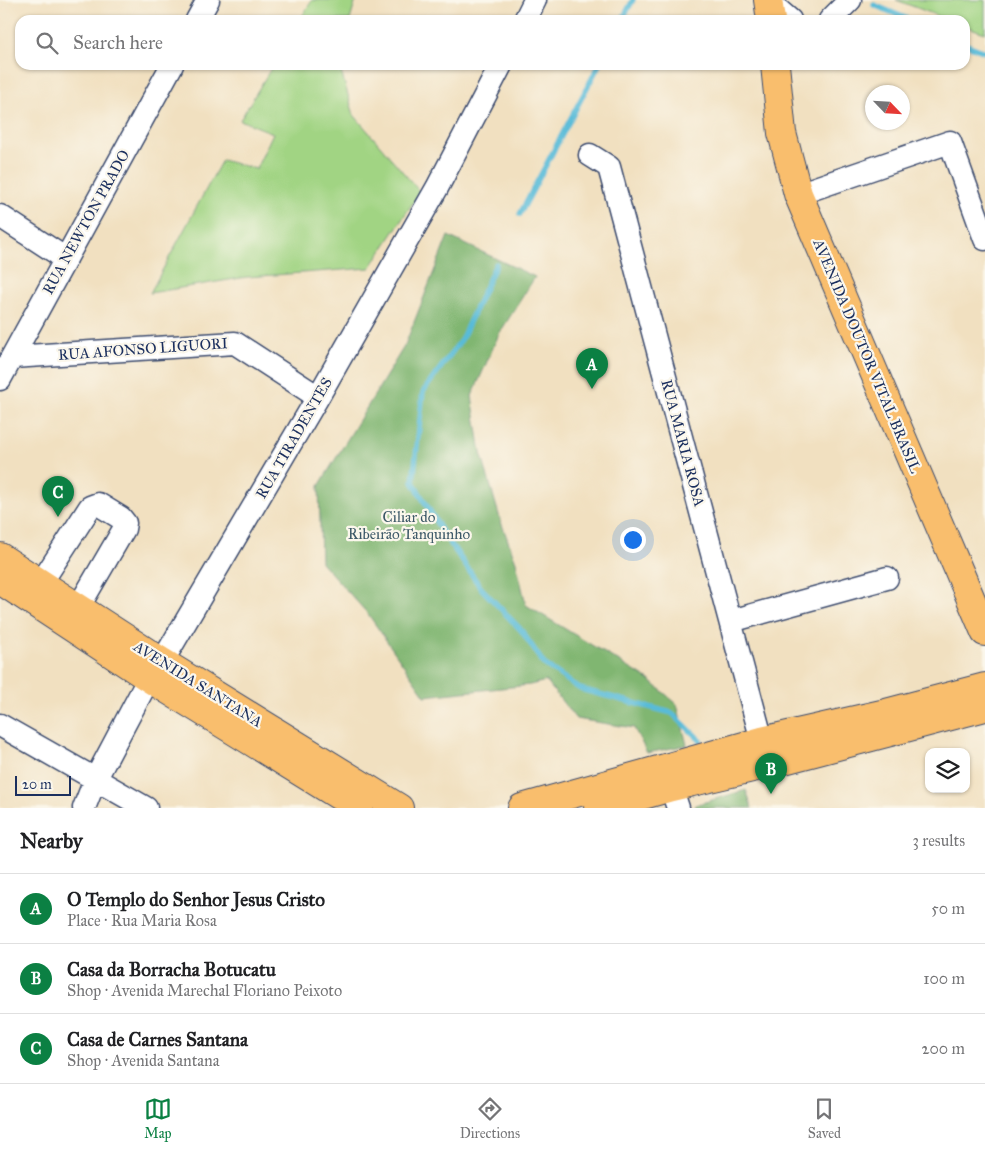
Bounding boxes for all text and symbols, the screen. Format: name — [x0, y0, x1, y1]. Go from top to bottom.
search box — [15, 15, 970, 70]
icon: search — [33, 29, 61, 57]
text: Search here — [73, 31, 163, 54]
north arrow — [865, 85, 910, 130]
street label: RUA NEWTON PRADO — [39, 147, 133, 297]
street label: AVENIDA DOUTOR VITAL BRASIL — [809, 235, 925, 476]
street label: RUA AFONSO LIGUORI — [58, 334, 228, 364]
pin: A — [576, 348, 608, 389]
street label: RUA TIRADENTES — [252, 374, 336, 502]
street label: RUA MARIA ROSA — [657, 377, 709, 509]
pin: C — [42, 476, 74, 517]
park label: Ciliar do Ribeirão Tanquinho — [348, 508, 470, 544]
your location — [620, 527, 646, 553]
street label: AVENIDA SANTANA — [129, 636, 266, 731]
map controls — [925, 748, 970, 793]
button: layers — [925, 748, 970, 793]
pin: B — [755, 753, 787, 794]
scale bar — [15, 773, 71, 796]
text: 20 m — [22, 776, 52, 793]
text: Nearby — [20, 828, 83, 854]
text: 3 results — [912, 831, 965, 850]
text: O Templo do Senhor Jesus Cristo — [67, 888, 325, 911]
text: A — [31, 899, 41, 918]
text: 50 m — [931, 899, 965, 918]
text: Place · Rua Maria Rosa — [67, 911, 217, 930]
text: Casa da Borracha Botucatu — [67, 958, 276, 981]
text: B — [31, 969, 41, 988]
text: 100 m — [923, 969, 965, 988]
text: Shop · Avenida Marechal Floriano Peixoto — [67, 981, 342, 1000]
text: Casa de Carnes Santana — [67, 1028, 248, 1051]
text: C — [31, 1039, 41, 1058]
text: 200 m — [922, 1039, 965, 1058]
text: Shop · Avenida Santana — [67, 1051, 220, 1070]
tab: Map — [144, 1095, 172, 1142]
tab: Directions — [460, 1095, 520, 1142]
tab: Saved — [808, 1095, 841, 1142]

